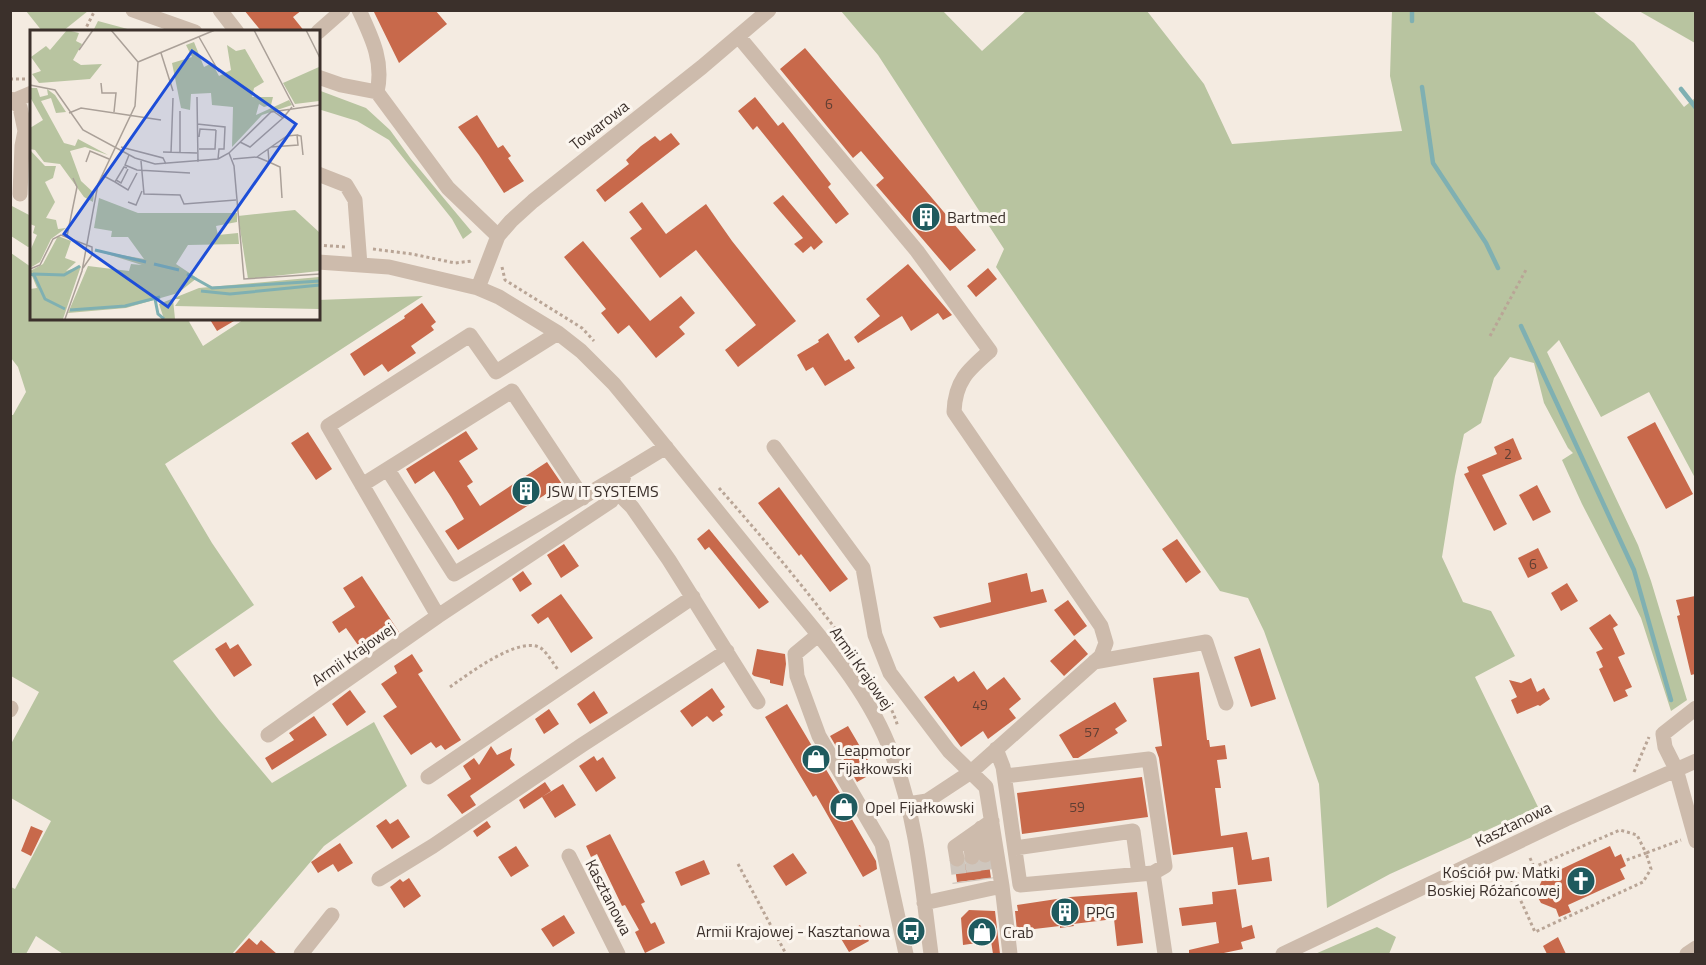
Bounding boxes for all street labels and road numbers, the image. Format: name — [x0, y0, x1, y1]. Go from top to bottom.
street label: Towarowa — [564, 94, 634, 156]
street label: Armii Krajowej — [306, 616, 400, 692]
street label: Armii Krajowej — [824, 621, 900, 715]
street label: Kasztanowa — [1471, 795, 1555, 853]
street label: Kasztanowa — [580, 855, 638, 939]

